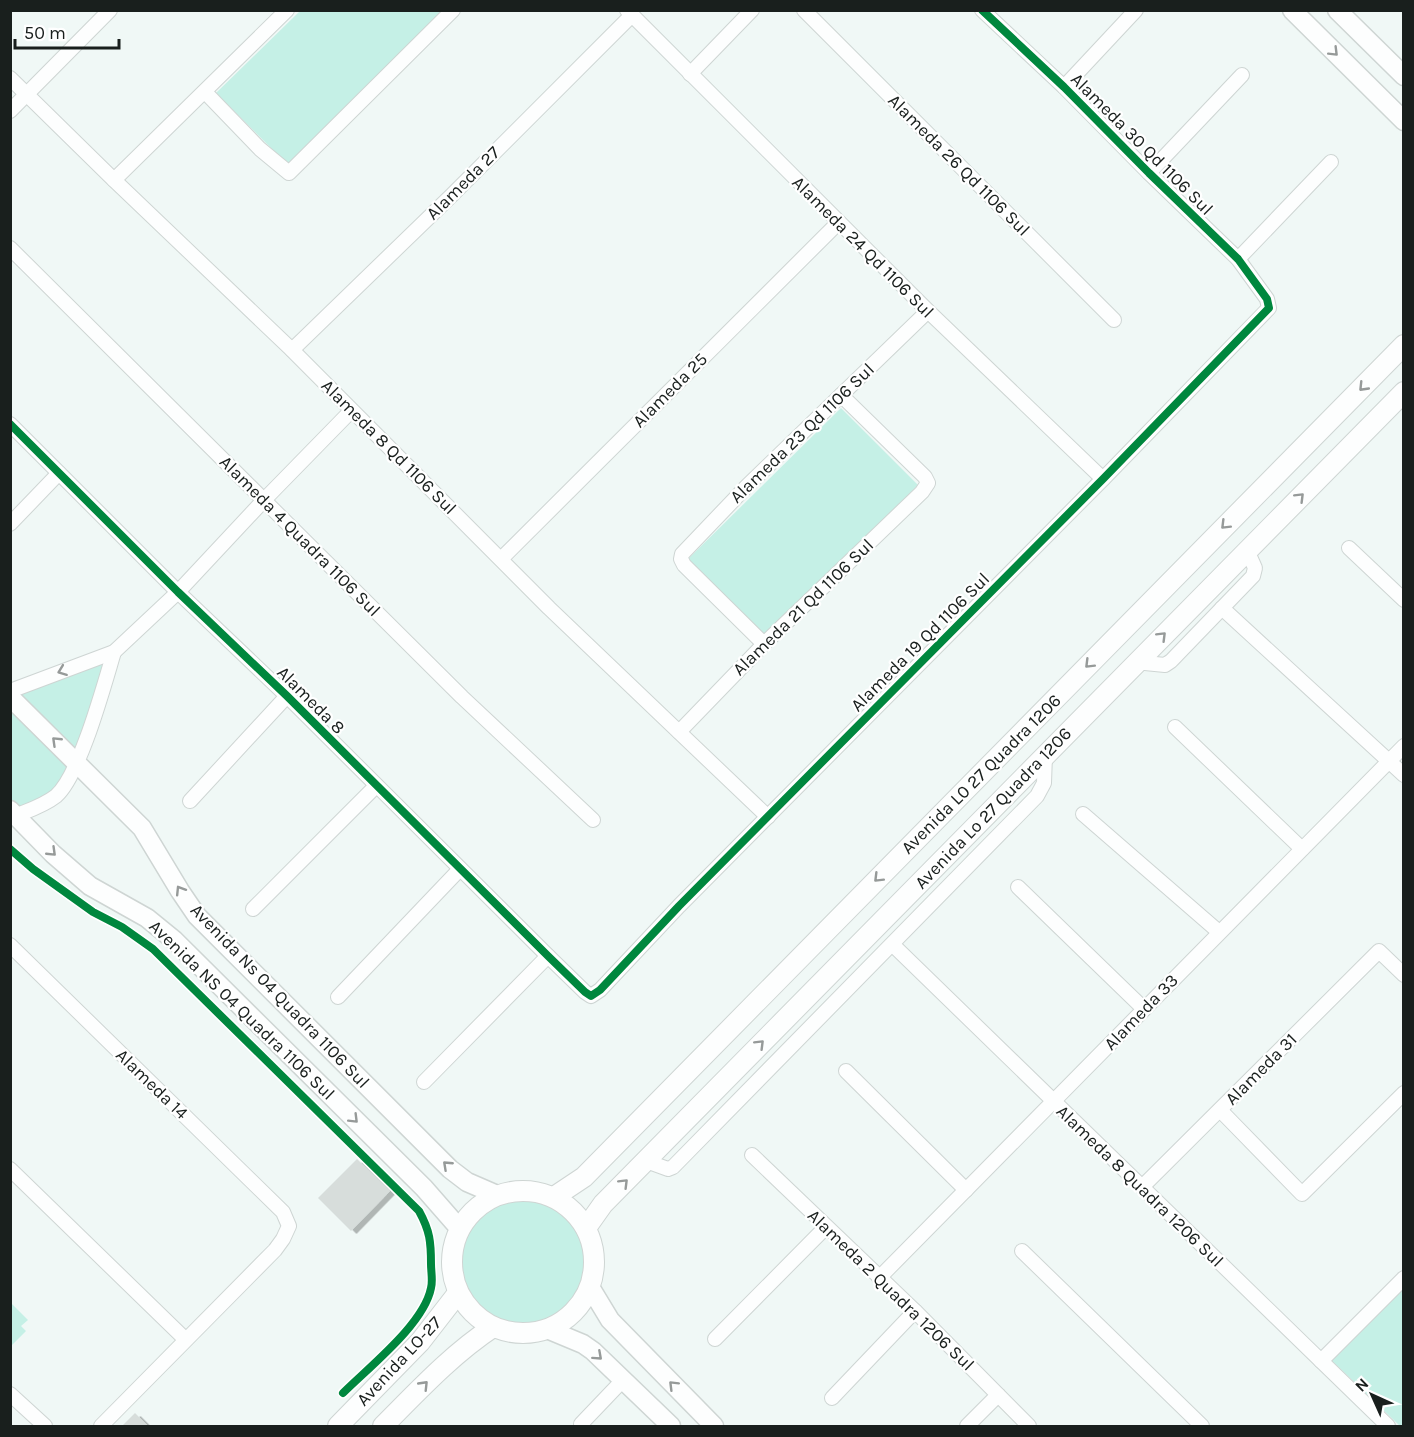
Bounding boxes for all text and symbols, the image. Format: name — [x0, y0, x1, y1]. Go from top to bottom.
scale bar — [15, 12, 118, 50]
text: 50 m — [24, 22, 66, 44]
one-way arrow — [1326, 44, 1337, 55]
street label: Alameda 30 Qd 1106 Sul — [1066, 68, 1218, 220]
street label: Alameda 26 Qd 1106 Sul — [883, 89, 1035, 241]
street label: Alameda 27 — [422, 141, 505, 224]
street label: Alameda 24 Qd 1106 Sul — [787, 171, 939, 323]
street label: Alameda 25 — [628, 348, 712, 432]
street label: Alameda 23 Qd 1106 Sul — [725, 358, 879, 508]
street label: Alameda 8 Qd 1106 Sul — [317, 375, 461, 519]
one-way arrow — [1359, 379, 1370, 390]
street label: Alameda 4 Quadra 1106 Sul — [215, 451, 385, 621]
one-way arrow — [1292, 494, 1303, 505]
one-way arrow — [1222, 518, 1233, 529]
street label: Alameda 21 Qd 1106 Sul — [728, 534, 878, 680]
street label: Alameda 19 Qd 1106 Sul — [846, 568, 994, 716]
one-way arrow — [1155, 632, 1166, 642]
one-way arrow — [1085, 657, 1096, 668]
street label: Alameda 8 — [272, 661, 350, 739]
one-way arrow — [57, 664, 68, 676]
street label: Avenida L0 27 Quadra 1206 — [896, 689, 1066, 859]
street label: Avenida Lo 27 Quadra 1206 — [910, 723, 1076, 893]
one-way arrow — [53, 737, 63, 748]
one-way arrow — [45, 845, 55, 856]
one-way arrow — [875, 871, 885, 882]
one-way arrow — [175, 886, 187, 896]
street label: Avenida Ns 04 Quadra 1106 Sul — [186, 899, 374, 1093]
street label: Avenida NS 04 Quadra 1106 Sul — [145, 915, 339, 1105]
street label: Alameda 33 — [1099, 969, 1183, 1055]
street label: Alameda 31 — [1220, 1028, 1302, 1110]
one-way arrow — [753, 1041, 764, 1052]
street label: Alameda 14 — [111, 1044, 193, 1124]
street label: Alameda 8 Quadra 1206 Sul — [1052, 1100, 1228, 1272]
one-way arrow — [346, 1111, 357, 1122]
one-way arrow — [443, 1161, 454, 1172]
one-way arrow — [616, 1180, 627, 1191]
street label: Alameda 2 Quadra 1206 Sul — [803, 1205, 979, 1375]
street label: Avenida LO-27 — [352, 1311, 446, 1410]
one-way arrow — [591, 1349, 602, 1360]
north arrow — [1342, 1365, 1402, 1425]
text: N — [1351, 1374, 1373, 1396]
one-way arrow — [417, 1381, 428, 1391]
one-way arrow — [669, 1381, 680, 1391]

